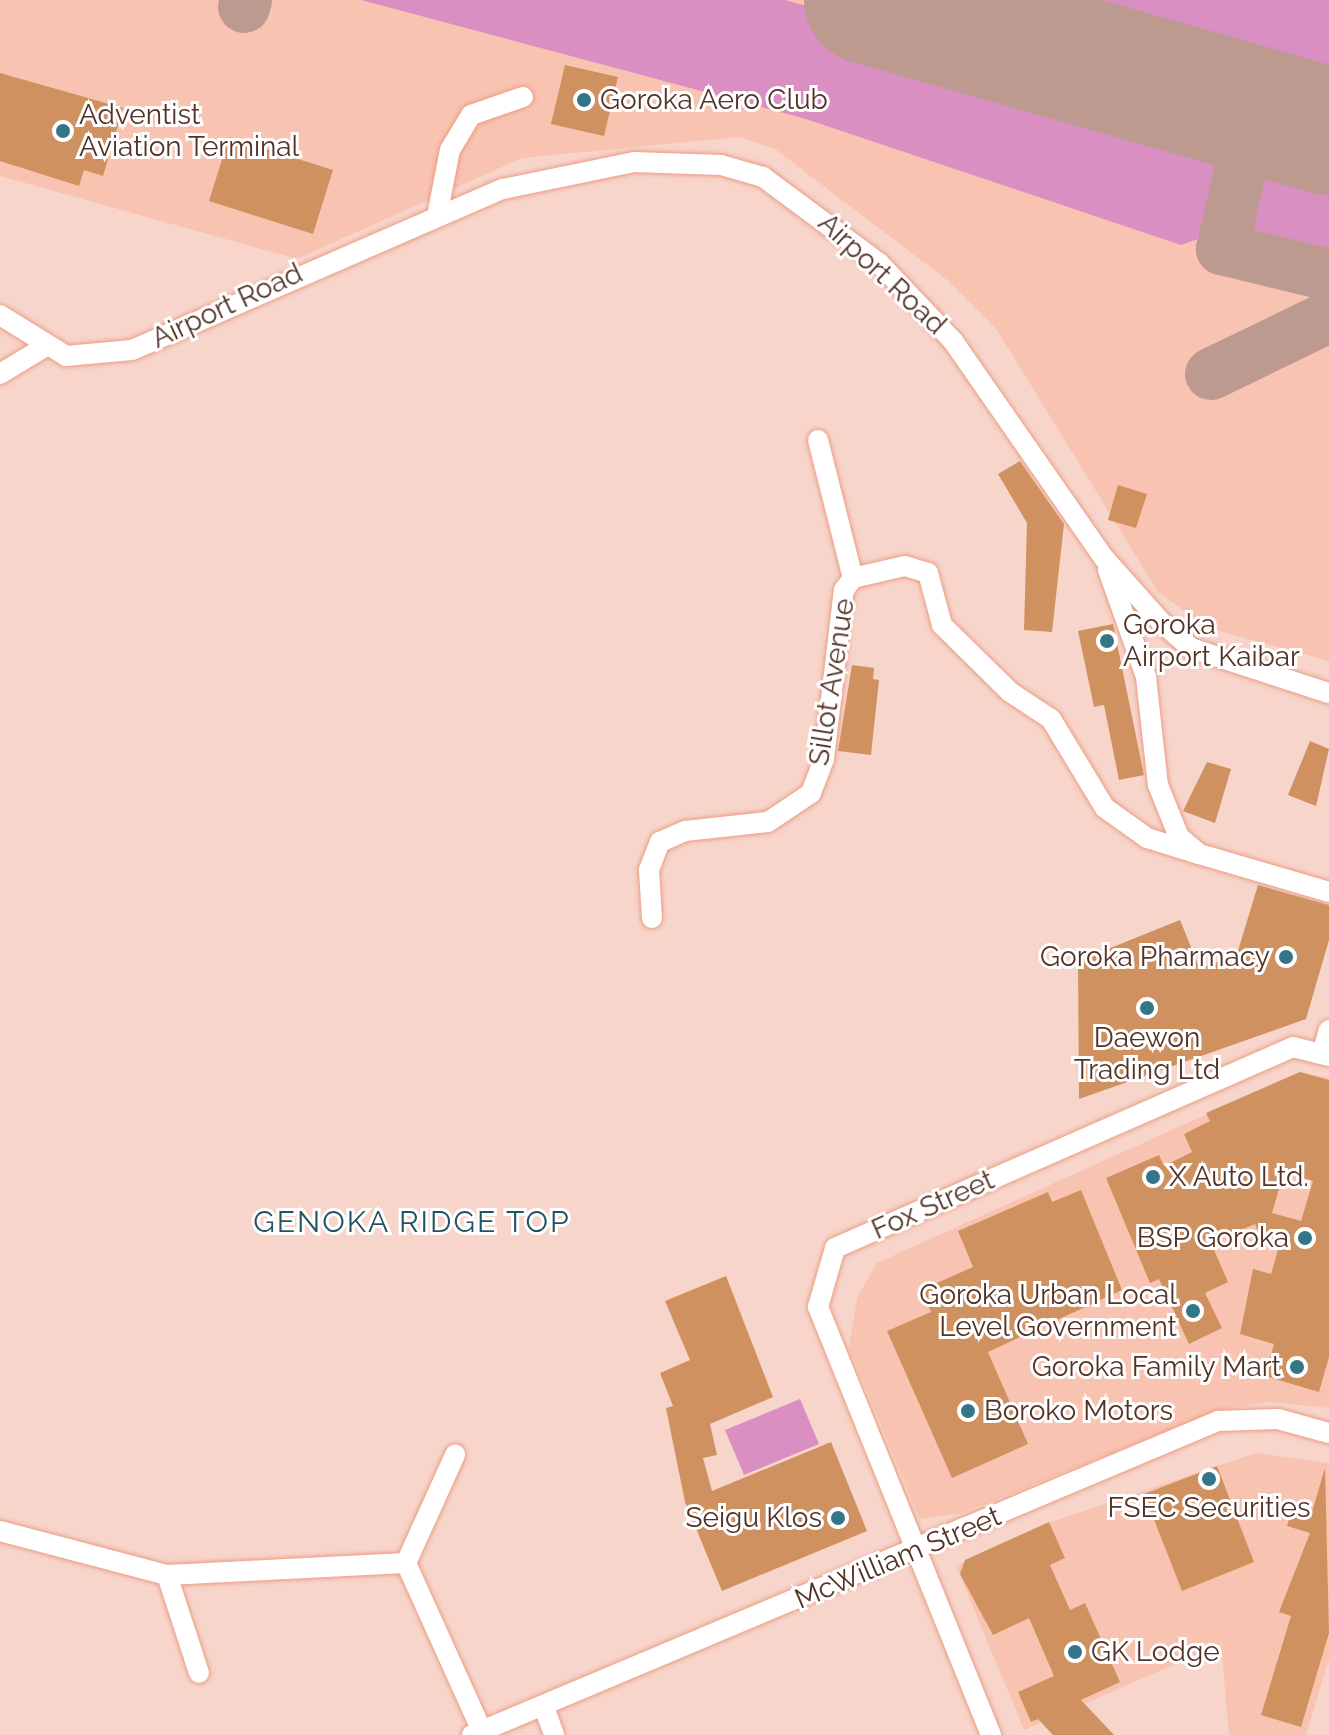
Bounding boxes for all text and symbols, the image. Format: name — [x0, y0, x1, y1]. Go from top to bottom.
place label: Goroka Aero Club — [600, 83, 829, 117]
marker: Goroka Aero Club — [575, 91, 593, 109]
place label: Adventist Aviation Terminal — [79, 98, 300, 164]
marker: Adventist Aviation Terminal — [54, 122, 72, 140]
street label: Airport Road — [811, 206, 953, 342]
street label: Airport Road — [146, 256, 308, 356]
street label: Sillot Avenue — [802, 596, 862, 768]
place label: Goroka Airport Kaibar — [1123, 608, 1300, 674]
marker: Goroka Airport Kaibar — [1098, 632, 1116, 650]
place label: Goroka Pharmacy — [1040, 940, 1270, 974]
marker: Goroka Pharmacy — [1277, 948, 1295, 966]
marker: Daewon Trading Ltd — [1138, 999, 1156, 1017]
place label: Daewon Trading Ltd — [1074, 1021, 1220, 1087]
place label: X Auto Ltd. — [1169, 1160, 1310, 1194]
street label: Fox Street — [867, 1163, 999, 1247]
marker: X Auto Ltd. — [1144, 1168, 1162, 1186]
district label: GENOKA RIDGE TOP — [252, 1204, 572, 1240]
place label: BSP Goroka — [1136, 1221, 1289, 1255]
marker: BSP Goroka — [1296, 1229, 1314, 1247]
place label: Goroka Urban Local Level Government — [919, 1278, 1177, 1344]
marker: Goroka Urban Local Level Government — [1184, 1302, 1202, 1320]
place label: Goroka Family Mart — [1031, 1350, 1281, 1384]
marker: Goroka Family Mart — [1288, 1358, 1306, 1376]
place label: Boroko Motors — [984, 1394, 1173, 1428]
marker: Boroko Motors — [959, 1402, 977, 1420]
marker: FSEC Securities — [1200, 1470, 1218, 1488]
place label: FSEC Securities — [1108, 1491, 1310, 1525]
street label: McWilliam Street — [790, 1499, 1006, 1617]
place label: Seigu Klos — [686, 1501, 822, 1535]
marker: Seigu Klos — [829, 1509, 847, 1527]
place label: GK Lodge — [1091, 1635, 1220, 1669]
marker: GK Lodge — [1066, 1643, 1084, 1661]

